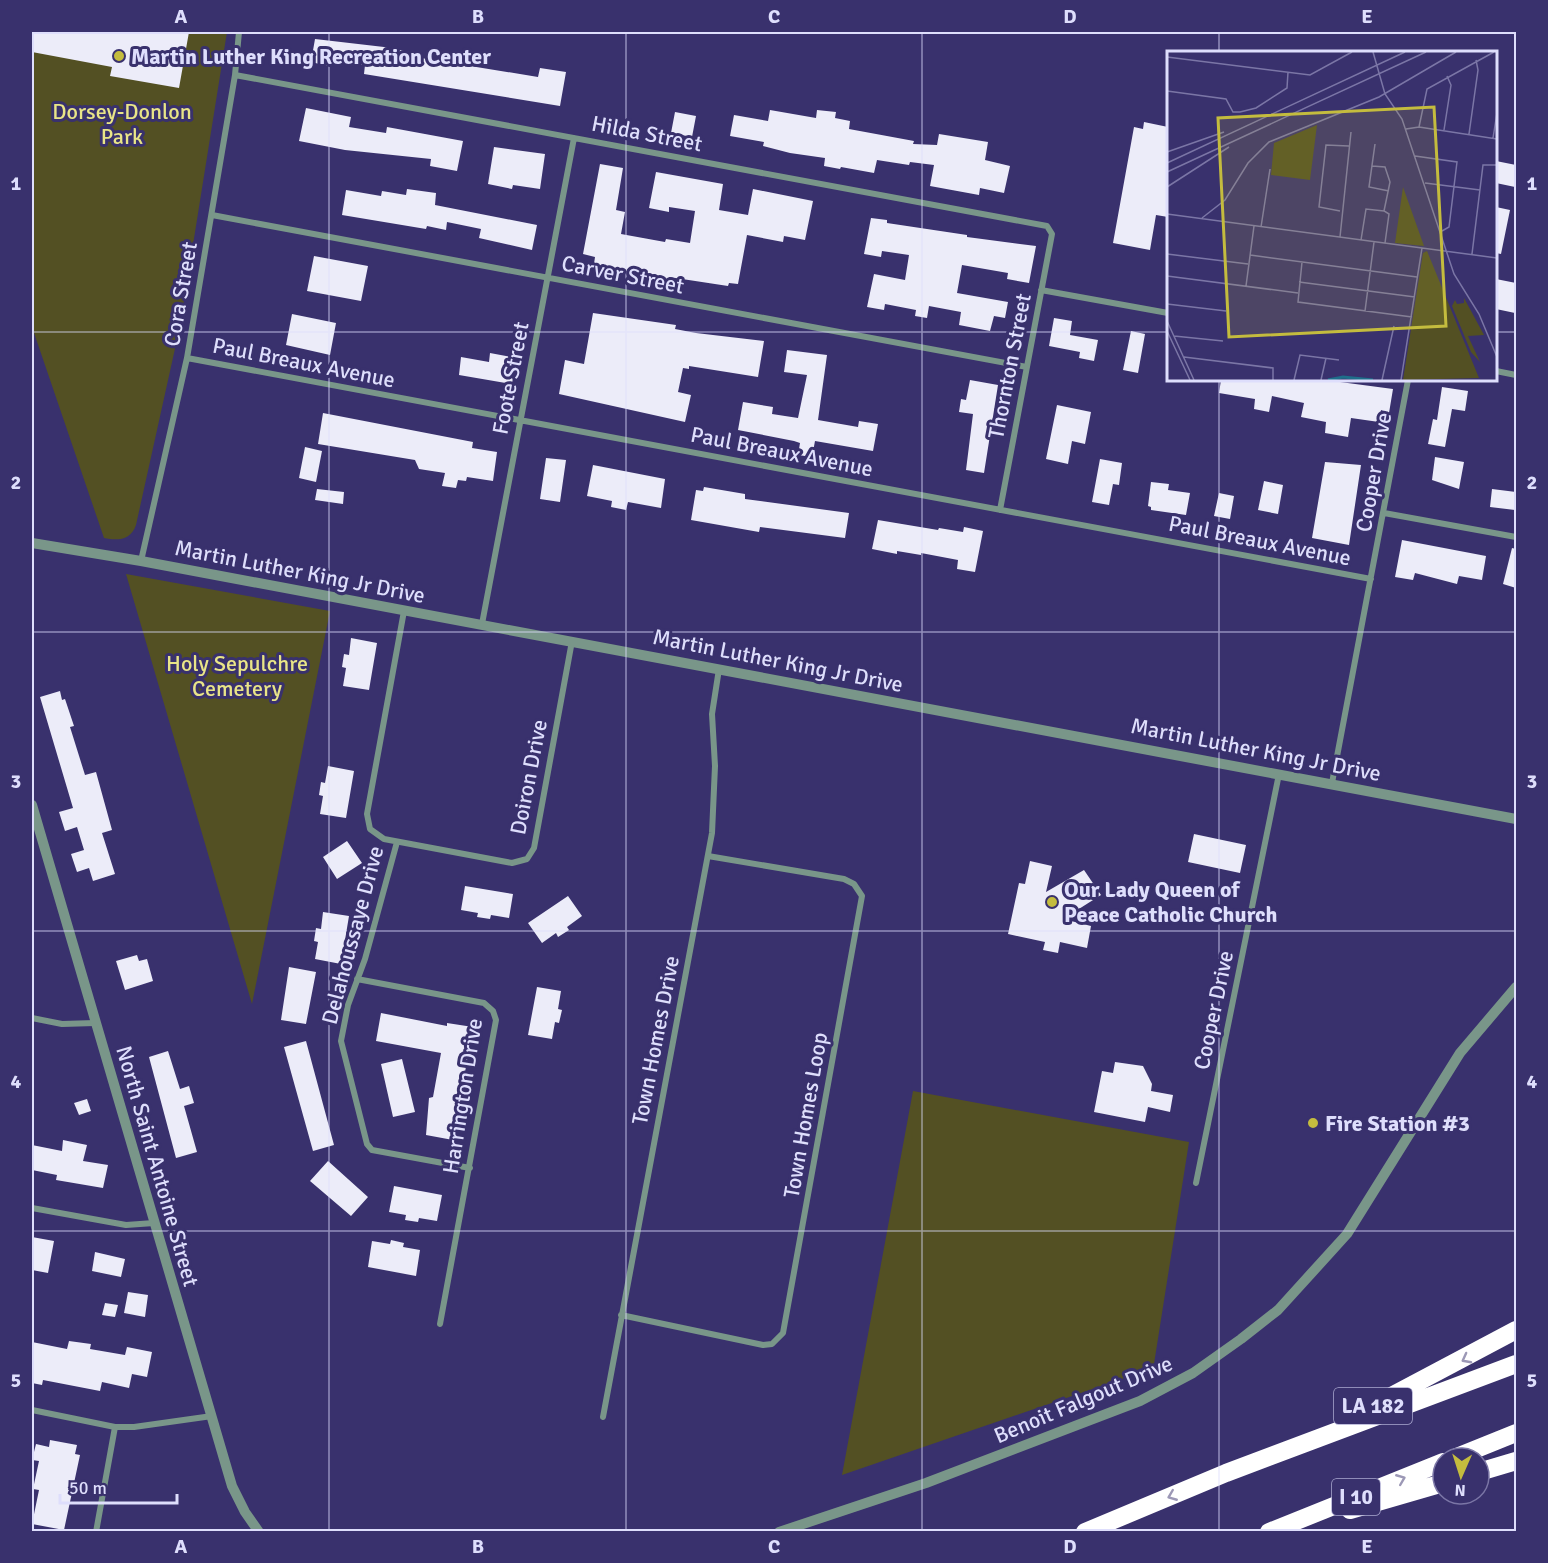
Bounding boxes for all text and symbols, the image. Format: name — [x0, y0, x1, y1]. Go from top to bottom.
text: A — [175, 4, 188, 29]
text: B — [472, 4, 484, 29]
text: C — [768, 4, 780, 29]
text: D — [1063, 4, 1077, 29]
text: E — [1361, 4, 1373, 29]
place label: Martin Luther King Recreation Center — [131, 43, 491, 70]
marker: Martin Luther King Recreation Center — [112, 49, 126, 63]
inset map — [1167, 51, 1497, 381]
park label: Dorsey-Donlon Park — [52, 98, 192, 150]
street label: Hilda Street — [589, 110, 705, 157]
text: 1 — [11, 171, 22, 196]
text: 1 — [1527, 171, 1538, 196]
street label: Cora Street — [158, 239, 203, 349]
street label: Carver Street — [559, 249, 687, 300]
street label: Thornton Street — [982, 291, 1037, 441]
street label: Foote Street — [486, 319, 535, 437]
street label: Paul Breaux Avenue — [210, 332, 397, 393]
street label: Cooper Drive — [1350, 410, 1397, 534]
street label: Paul Breaux Avenue — [688, 421, 875, 482]
text: 2 — [11, 470, 21, 495]
text: 2 — [1527, 470, 1537, 495]
street label: Paul Breaux Avenue — [1166, 510, 1353, 571]
street label: Martin Luther King Jr Drive — [173, 534, 427, 609]
street label: Martin Luther King Jr Drive — [651, 623, 905, 698]
park label: Holy Sepulchre Cemetery — [166, 650, 308, 702]
street label: Martin Luther King Jr Drive — [1129, 712, 1383, 787]
street label: Doiron Drive — [504, 717, 553, 837]
text: 3 — [11, 769, 21, 794]
text: 3 — [1527, 769, 1537, 794]
street label: Delahoussaye Drive — [316, 843, 389, 1027]
place label: Our Lady Queen of Peace Catholic Church — [1064, 876, 1277, 928]
marker: Our Lady Queen of Peace Catholic Church — [1045, 895, 1059, 909]
street label: Cooper Drive — [1188, 948, 1239, 1072]
street label: Town Homes Drive — [626, 953, 685, 1127]
street label: Harrington Drive — [437, 1016, 488, 1176]
street label: Town Homes Loop — [778, 1030, 833, 1200]
street label: North Saint Antoine Street — [110, 1043, 205, 1290]
text: 4 — [11, 1069, 22, 1094]
text: 4 — [1527, 1069, 1538, 1094]
place label: Fire Station #3 — [1325, 1110, 1470, 1137]
marker: Fire Station #3 — [1306, 1116, 1320, 1130]
street label: Benoit Falgout Drive — [990, 1350, 1176, 1449]
one-way arrow — [1461, 1352, 1472, 1363]
text: 5 — [11, 1368, 21, 1393]
text: 5 — [1527, 1368, 1537, 1393]
road number: LA 182 — [1334, 1388, 1412, 1424]
north arrow — [1431, 1446, 1491, 1506]
scale bar — [60, 1467, 177, 1505]
one-way arrow — [1395, 1474, 1406, 1486]
text: 50 m — [69, 1477, 107, 1499]
road number: I 10 — [1332, 1479, 1380, 1515]
text: N — [1454, 1480, 1466, 1500]
one-way arrow — [1167, 1489, 1178, 1501]
text: A — [175, 1534, 188, 1559]
text: B — [472, 1534, 484, 1559]
text: C — [768, 1534, 780, 1559]
text: D — [1063, 1534, 1077, 1559]
text: E — [1361, 1534, 1373, 1559]

